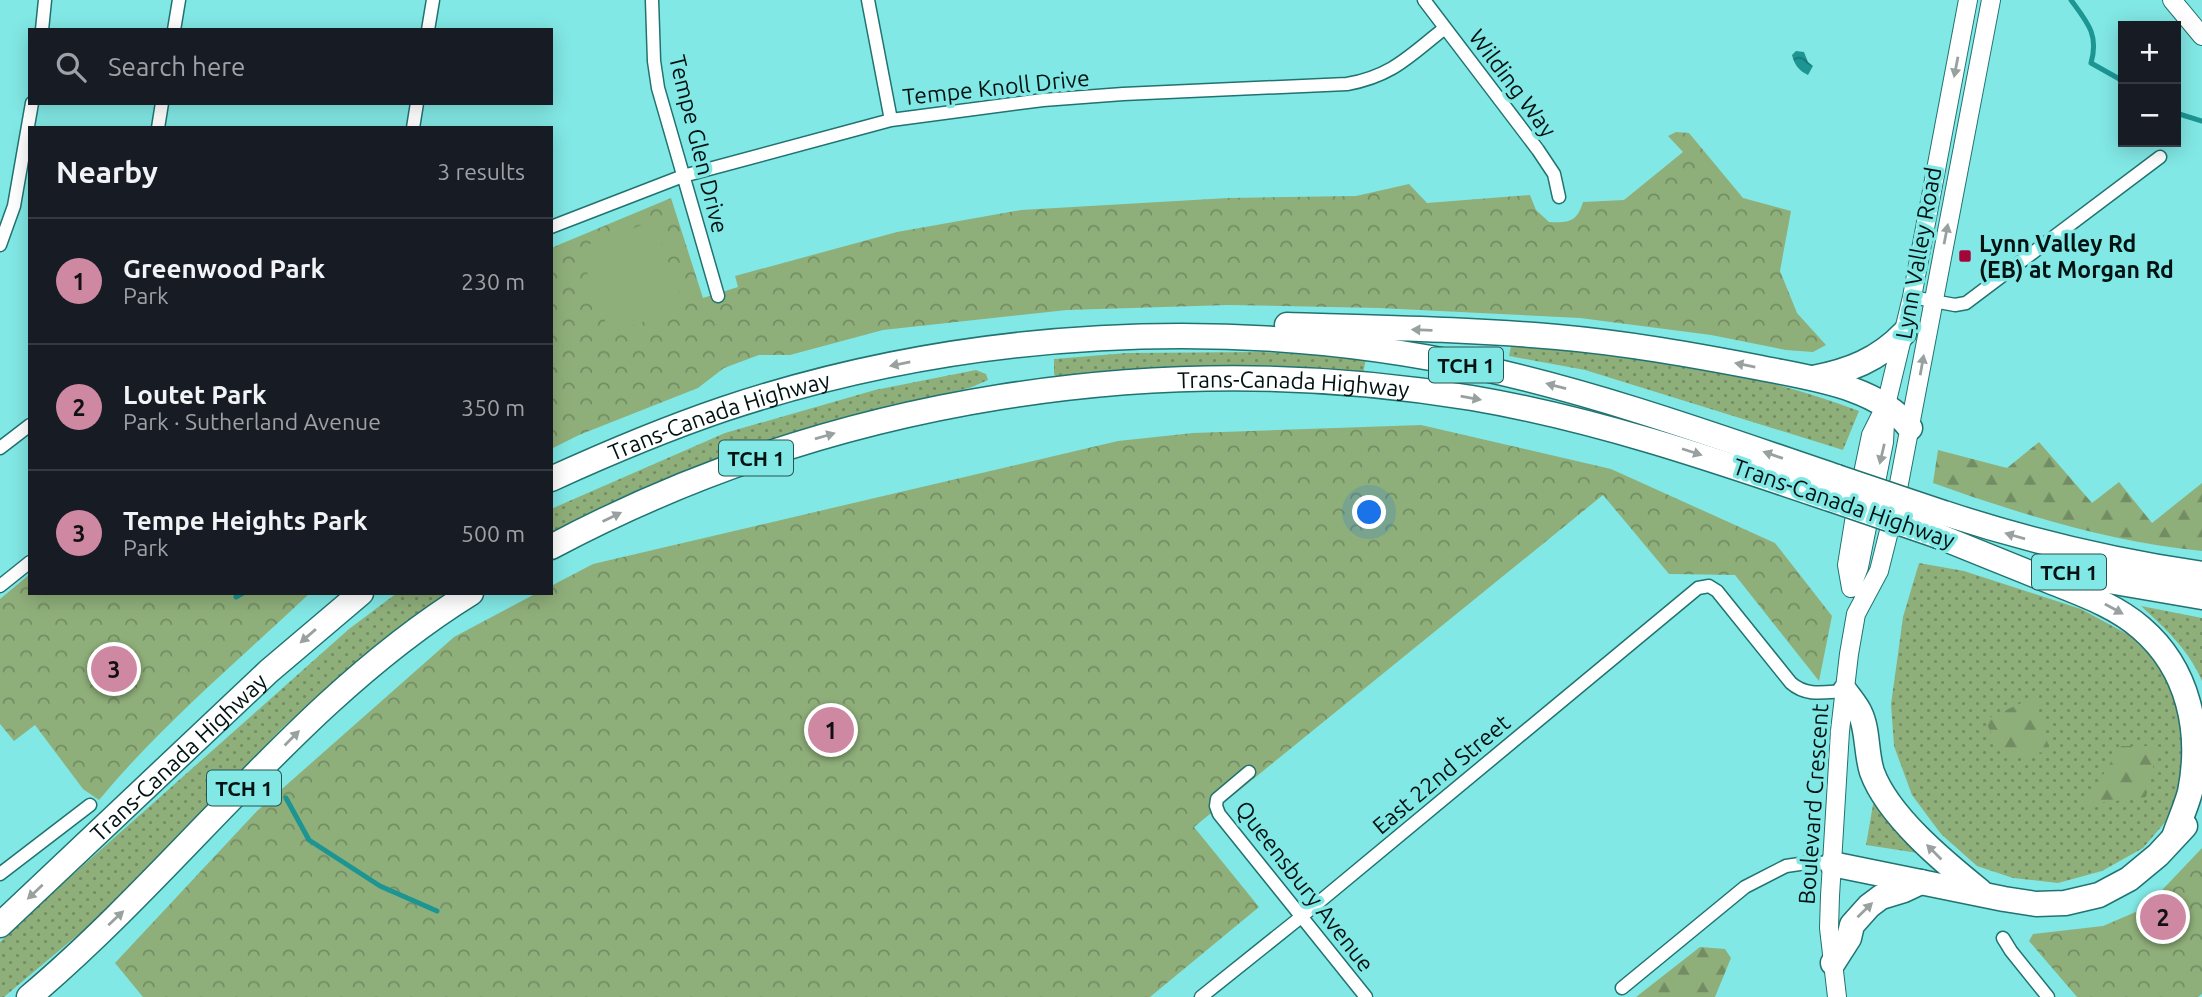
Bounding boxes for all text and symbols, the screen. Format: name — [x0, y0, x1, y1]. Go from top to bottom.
map controls — [2118, 21, 2181, 147]
button: + — [2118, 21, 2181, 84]
street label: Wilding Way — [1465, 24, 1561, 142]
search box — [28, 28, 553, 105]
icon: search — [52, 48, 90, 86]
text: Search here — [108, 52, 245, 81]
street label: Tempe Glen Drive — [665, 52, 733, 236]
one-way arrow — [1950, 56, 1961, 78]
street label: Tempe Knoll Drive — [901, 65, 1091, 109]
button: − — [2118, 84, 2181, 147]
text: Nearby — [56, 155, 158, 189]
text: 3 results — [437, 159, 525, 184]
street label: Lynn Valley Road — [1891, 165, 1945, 341]
one-way arrow — [1941, 223, 1952, 245]
place label: Lynn Valley Rd (EB) at Morgan Rd — [1979, 231, 2174, 283]
marker: Lynn Valley Rd (EB) at Morgan Rd — [1957, 248, 1973, 264]
text: Greenwood Park — [123, 254, 325, 283]
text: 1 — [73, 269, 85, 294]
text: 230 m — [461, 269, 525, 294]
text: Park — [123, 283, 169, 308]
one-way arrow — [1411, 324, 1433, 335]
road number: TCH 1 — [1429, 348, 1503, 382]
one-way arrow — [1917, 354, 1928, 376]
one-way arrow — [889, 359, 911, 370]
one-way arrow — [1734, 360, 1756, 371]
street label: Trans-Canada Highway — [604, 366, 832, 465]
street label: Trans-Canada Highway — [1177, 366, 1411, 401]
text: Loutet Park — [123, 380, 267, 409]
one-way arrow — [1545, 380, 1567, 391]
one-way arrow — [1460, 393, 1482, 404]
text: 2 — [73, 395, 85, 420]
text: 350 m — [461, 395, 525, 420]
text: Park · Sutherland Avenue — [123, 409, 381, 434]
one-way arrow — [815, 431, 836, 441]
road number: TCH 1 — [719, 440, 793, 476]
one-way arrow — [1876, 443, 1887, 465]
one-way arrow — [1682, 448, 1703, 458]
one-way arrow — [1762, 449, 1783, 460]
street label: Trans-Canada Highway — [1730, 453, 1958, 553]
your location — [1352, 495, 1386, 529]
text: Tempe Heights Park — [123, 506, 368, 535]
one-way arrow — [602, 511, 622, 522]
text: 3 — [73, 521, 85, 546]
text: 500 m — [461, 521, 525, 546]
one-way arrow — [2005, 530, 2026, 540]
text: Park — [123, 535, 169, 560]
road number: TCH 1 — [2032, 554, 2106, 590]
one-way arrow — [2104, 603, 2123, 615]
one-way arrow — [299, 628, 317, 644]
pin: 3 — [91, 643, 137, 695]
street label: Trans-Canada Highway — [85, 668, 271, 846]
street label: Boulevard Crescent — [1794, 703, 1832, 905]
pin: 1 — [808, 704, 854, 756]
street label: East 22nd Street — [1367, 709, 1515, 839]
one-way arrow — [284, 730, 300, 747]
road number: TCH 1 — [207, 770, 281, 806]
street label: Queensbury Avenue — [1231, 796, 1379, 976]
one-way arrow — [1926, 844, 1942, 860]
one-way arrow — [26, 884, 44, 900]
pin: 2 — [2140, 891, 2186, 943]
one-way arrow — [1857, 902, 1874, 919]
one-way arrow — [107, 910, 125, 926]

